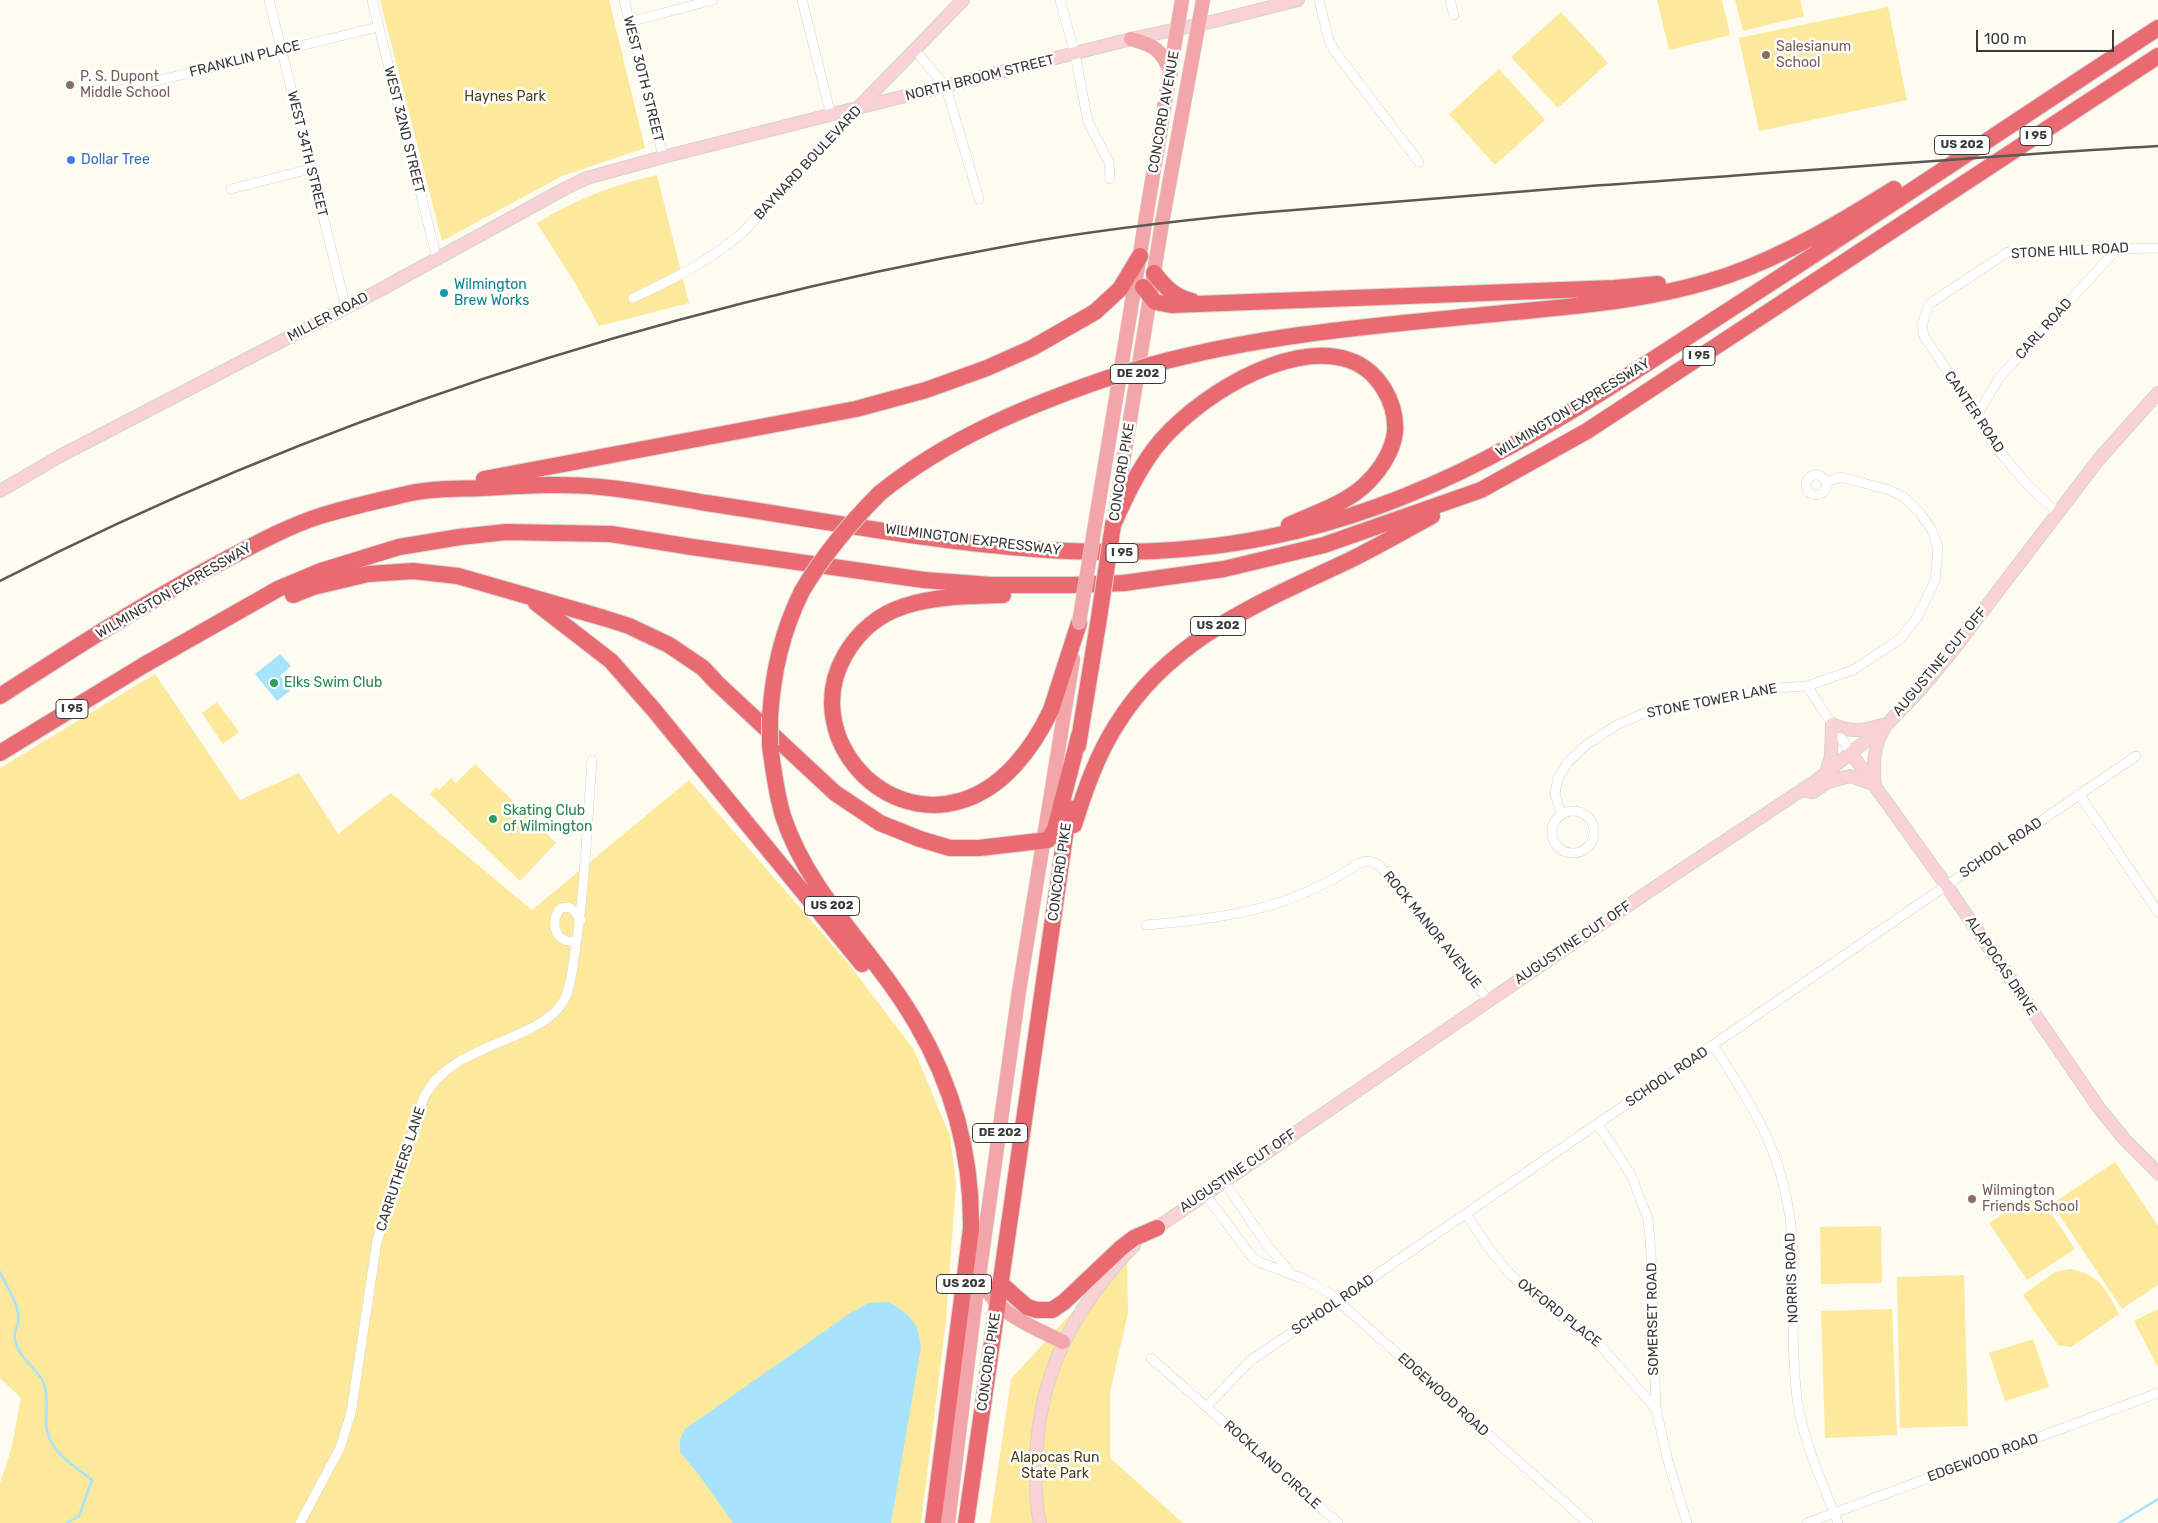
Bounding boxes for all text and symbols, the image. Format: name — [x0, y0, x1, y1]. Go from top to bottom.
street label: WEST 30TH STREET — [619, 14, 667, 144]
scale bar — [1978, 20, 2116, 52]
text: 100 m — [1984, 30, 2026, 48]
street label: FRANKLIN PLACE — [188, 37, 302, 81]
place label: Salesianum School — [1776, 39, 1851, 72]
marker: Salesianum School — [1760, 49, 1772, 61]
street label: CONCORD AVENUE — [1145, 50, 1183, 174]
street label: NORTH BROOM STREET — [904, 51, 1056, 105]
street label: WEST 32ND STREET — [380, 65, 428, 195]
place label: P. S. Dupont Middle School — [80, 69, 170, 102]
marker: P. S. Dupont Middle School — [64, 79, 76, 91]
street label: WEST 34TH STREET — [283, 89, 331, 219]
park label: Haynes Park — [464, 89, 546, 105]
street label: BAYNARD BOULEVARD — [751, 103, 865, 223]
road number: I 95 — [2020, 126, 2052, 146]
road number: US 202 — [1934, 136, 1990, 154]
place label: Dollar Tree — [81, 152, 150, 168]
marker: Dollar Tree — [65, 154, 77, 166]
street label: STONE HILL ROAD — [2011, 240, 2129, 262]
place label: Wilmington Brew Works — [454, 277, 529, 310]
marker: Wilmington Brew Works — [438, 287, 450, 299]
street label: MILLER ROAD — [285, 289, 371, 345]
street label: CARL ROAD — [2012, 295, 2076, 363]
road number: I 95 — [1683, 346, 1715, 366]
street label: WILMINGTON EXPRESSWAY — [1493, 355, 1653, 461]
road number: DE 202 — [1110, 364, 1166, 384]
street label: CANTER ROAD — [1940, 368, 2008, 456]
street label: CONCORD PIKE — [1106, 422, 1138, 522]
street label: WILMINGTON EXPRESSWAY — [884, 521, 1062, 559]
street label: WILMINGTON EXPRESSWAY — [93, 539, 255, 643]
road number: I 95 — [1106, 544, 1138, 562]
street label: AUGUSTINE CUT OFF — [1890, 604, 1990, 720]
road number: US 202 — [1190, 616, 1246, 636]
place label: Elks Swim Club — [284, 675, 382, 691]
marker: Elks Swim Club — [268, 677, 280, 689]
street label: STONE TOWER LANE — [1645, 680, 1779, 722]
road number: I 95 — [56, 700, 88, 719]
place label: Skating Club of Wilmington — [503, 803, 592, 836]
marker: Skating Club of Wilmington — [487, 813, 499, 825]
street label: SCHOOL ROAD — [1957, 814, 2045, 882]
street label: CONCORD PIKE — [1045, 822, 1075, 922]
street label: ROCK MANOR AVENUE — [1379, 868, 1485, 992]
road number: US 202 — [804, 896, 860, 916]
street label: AUGUSTINE CUT OFF — [1512, 898, 1634, 988]
street label: ALAPOCAS DRIVE — [1962, 913, 2040, 1019]
street label: SCHOOL ROAD — [1623, 1043, 1711, 1111]
street label: CARRUTHERS LANE — [373, 1105, 429, 1233]
road number: DE 202 — [972, 1124, 1028, 1142]
street label: AUGUSTINE CUT OFF — [1177, 1126, 1299, 1216]
place label: Wilmington Friends School — [1982, 1183, 2078, 1216]
marker: Wilmington Friends School — [1966, 1193, 1978, 1205]
street label: NORRIS ROAD — [1782, 1232, 1802, 1324]
street label: SOMERSET ROAD — [1644, 1262, 1662, 1376]
street label: SCHOOL ROAD — [1289, 1271, 1377, 1339]
road number: US 202 — [936, 1274, 992, 1294]
street label: OXFORD PLACE — [1514, 1275, 1604, 1351]
street label: CONCORD PIKE — [974, 1312, 1004, 1412]
street label: EDGEWOOD ROAD — [1394, 1350, 1492, 1440]
street label: ROCKLAND CIRCLE — [1220, 1417, 1324, 1513]
street label: EDGEWOOD ROAD — [1925, 1430, 2041, 1486]
park label: Alapocas Run State Park — [1011, 1450, 1099, 1482]

